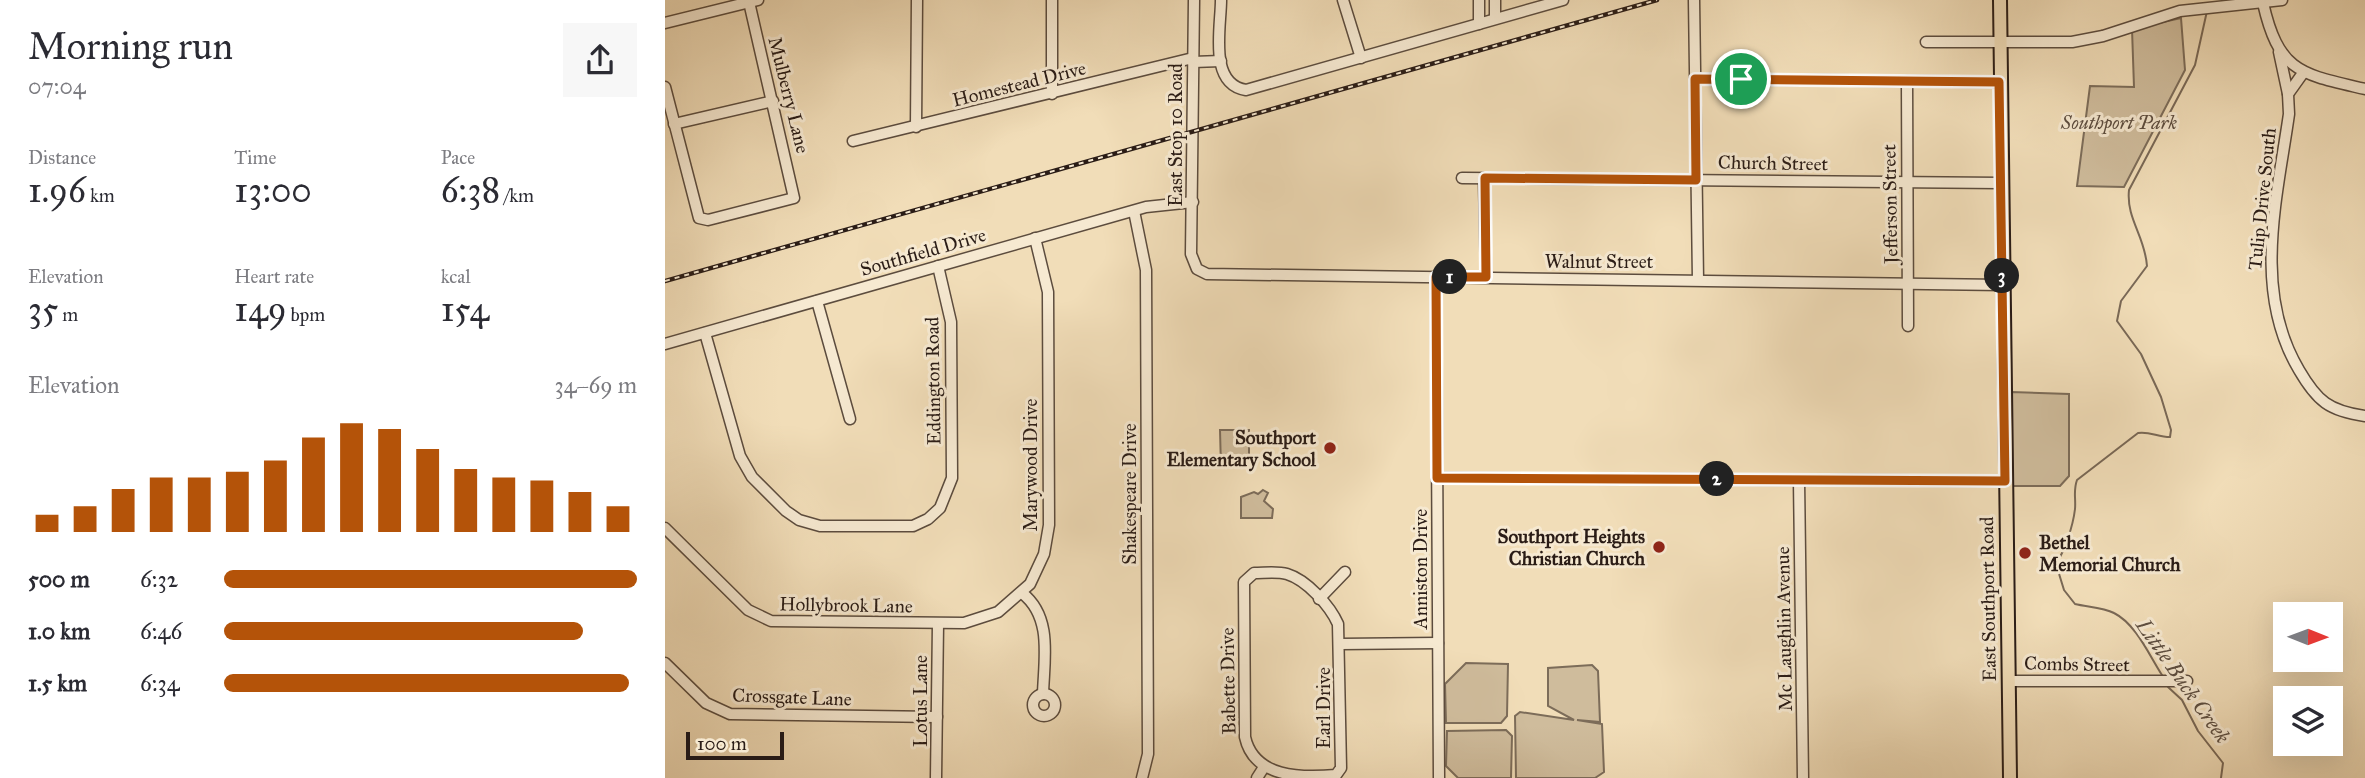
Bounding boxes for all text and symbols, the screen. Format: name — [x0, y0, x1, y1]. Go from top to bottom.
text: Morning run — [28, 23, 233, 69]
button: share — [563, 23, 637, 97]
street label: Mulberry Lane — [763, 34, 815, 156]
pin — [1711, 49, 1771, 109]
street label: Homestead Drive — [950, 56, 1088, 112]
icon: arrive — [1722, 60, 1760, 98]
street label: East Stop 10 Road — [1164, 63, 1187, 207]
text: 07:04 — [28, 72, 86, 100]
park label: Southport Park — [2060, 111, 2177, 135]
street label: Tulip Drive South — [2243, 126, 2281, 271]
street label: Jefferson Street — [1877, 144, 1904, 266]
text: Distance — [28, 146, 96, 169]
text: Time — [234, 146, 276, 169]
text: Pace — [441, 146, 475, 169]
street label: Church Street — [1718, 151, 1829, 175]
text: 1.96 — [28, 169, 86, 212]
text: 13:00 — [234, 169, 312, 212]
text: 6:38 — [441, 169, 500, 212]
text: km — [86, 184, 115, 207]
text: /km — [500, 184, 534, 207]
street label: Southfield Drive — [858, 223, 989, 281]
street label: Walnut Street — [1545, 250, 1654, 273]
pin: 3 — [1985, 258, 2019, 294]
pin: 1 — [1433, 260, 1467, 294]
text: 3 — [1998, 264, 2005, 287]
text: Elevation — [28, 265, 103, 288]
text: Heart rate — [234, 265, 314, 288]
text: kcal — [441, 265, 471, 288]
text: 1 — [1446, 265, 1453, 288]
text: 35 — [28, 288, 58, 331]
text: 149 — [234, 288, 286, 331]
text: 154 — [441, 288, 489, 331]
text: m — [58, 303, 78, 326]
text: bpm — [286, 303, 325, 326]
street label: Eddington Road — [920, 316, 947, 445]
text: Elevation — [28, 371, 119, 399]
text: 34–69 m — [555, 371, 637, 399]
street label: Marywood Drive — [1019, 398, 1042, 531]
street label: Shakespeare Drive — [1118, 423, 1141, 565]
place label: Southport Elementary School — [1167, 426, 1317, 472]
marker: Southport Elementary School — [1322, 440, 1338, 456]
pin: 2 — [1699, 462, 1735, 496]
text: 2 — [1712, 467, 1721, 490]
street label: Anniston Drive — [1409, 509, 1432, 630]
street label: East Southport Road — [1975, 516, 2001, 682]
place label: Southport Heights Christian Church — [1497, 525, 1645, 570]
place label: Bethel Memorial Church — [2039, 531, 2181, 576]
marker: Southport Heights Christian Church — [1651, 539, 1667, 555]
marker: Bethel Memorial Church — [2017, 545, 2033, 561]
street label: Mc Laughlin Avenue — [1771, 546, 1798, 712]
text: 500 m — [28, 565, 90, 593]
text: 6:32 — [140, 565, 178, 593]
street label: Hollybrook Lane — [779, 592, 913, 618]
north arrow — [2273, 602, 2343, 672]
map controls — [2273, 602, 2343, 756]
water label: Little Buck Creek — [2130, 613, 2236, 749]
text: 1.0 km — [28, 617, 90, 645]
text: 6:46 — [140, 617, 182, 645]
street label: Babette Drive — [1216, 627, 1240, 735]
street label: Combs Street — [2024, 652, 2130, 676]
street label: Lotus Lane — [909, 655, 932, 747]
street label: Earl Drive — [1312, 667, 1335, 749]
text: 1.5 km — [28, 669, 87, 697]
text: 6:34 — [140, 669, 180, 697]
street label: Crossgate Lane — [732, 683, 852, 712]
button: layers — [2273, 686, 2343, 756]
scale bar — [686, 729, 784, 761]
text: 100 m — [697, 732, 747, 755]

